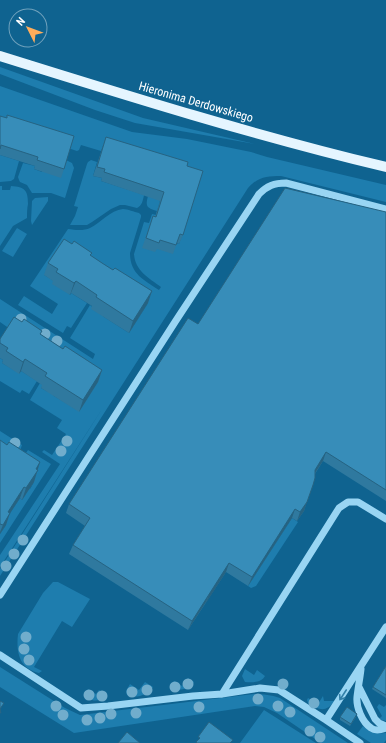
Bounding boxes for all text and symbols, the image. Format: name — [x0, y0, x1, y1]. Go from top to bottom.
north arrow — [8, 8, 48, 48]
text: N — [14, 15, 28, 29]
street label: Hieronima Derdowskiego — [137, 79, 255, 125]
one-way arrow — [338, 689, 346, 701]

